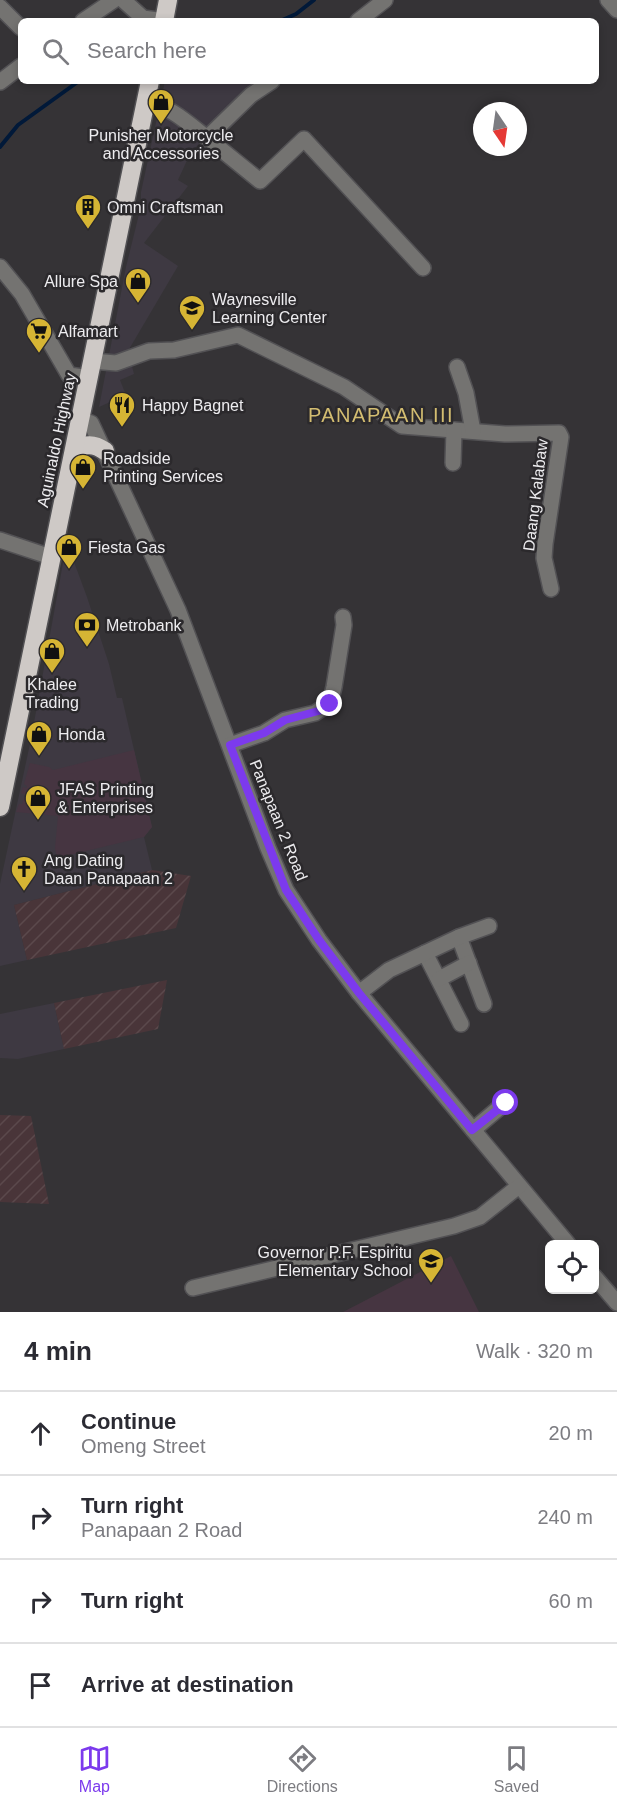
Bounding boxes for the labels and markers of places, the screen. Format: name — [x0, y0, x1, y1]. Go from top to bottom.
shop icon: Punisher Motorcycle and Accessories — [146, 87, 176, 125]
place label: Punisher Motorcycle and Accessories — [89, 127, 234, 162]
building icon: Omni Craftsman — [73, 192, 103, 230]
place label: Omni Craftsman — [107, 199, 223, 216]
shop icon: Allure Spa — [123, 266, 153, 304]
place label: Allure Spa — [44, 273, 118, 290]
place label: Waynesville Learning Center — [212, 291, 327, 326]
school or university icon: Waynesville Learning Center — [177, 293, 207, 331]
supermarket icon: Alfamart — [24, 316, 54, 354]
place label: Alfamart — [58, 323, 118, 340]
restaurant icon: Happy Bagnet — [107, 390, 137, 428]
place label: Happy Bagnet — [142, 397, 244, 414]
place label: Roadside Printing Services — [103, 450, 223, 485]
shop icon: Roadside Printing Services — [68, 452, 98, 490]
shop icon: Fiesta Gas — [54, 532, 84, 570]
place label: Fiesta Gas — [88, 539, 165, 556]
bank icon: Metrobank — [72, 610, 102, 648]
place label: Metrobank — [106, 617, 183, 634]
shop icon: Khalee Trading — [37, 636, 67, 674]
place label: Khalee Trading — [25, 676, 79, 711]
shop icon: Honda — [24, 719, 54, 757]
place label: Honda — [58, 726, 105, 743]
place label: JFAS Printing & Enterprises — [57, 781, 154, 816]
shop icon: JFAS Printing & Enterprises — [23, 783, 53, 821]
place label: Ang Dating Daan Panapaan 2 — [44, 852, 173, 887]
church icon: Ang Dating Daan Panapaan 2 — [9, 854, 39, 892]
place label: Governor P.F. Espiritu Elementary School — [258, 1244, 412, 1279]
school or university icon: Governor P.F. Espiritu Elementary School — [416, 1246, 446, 1284]

